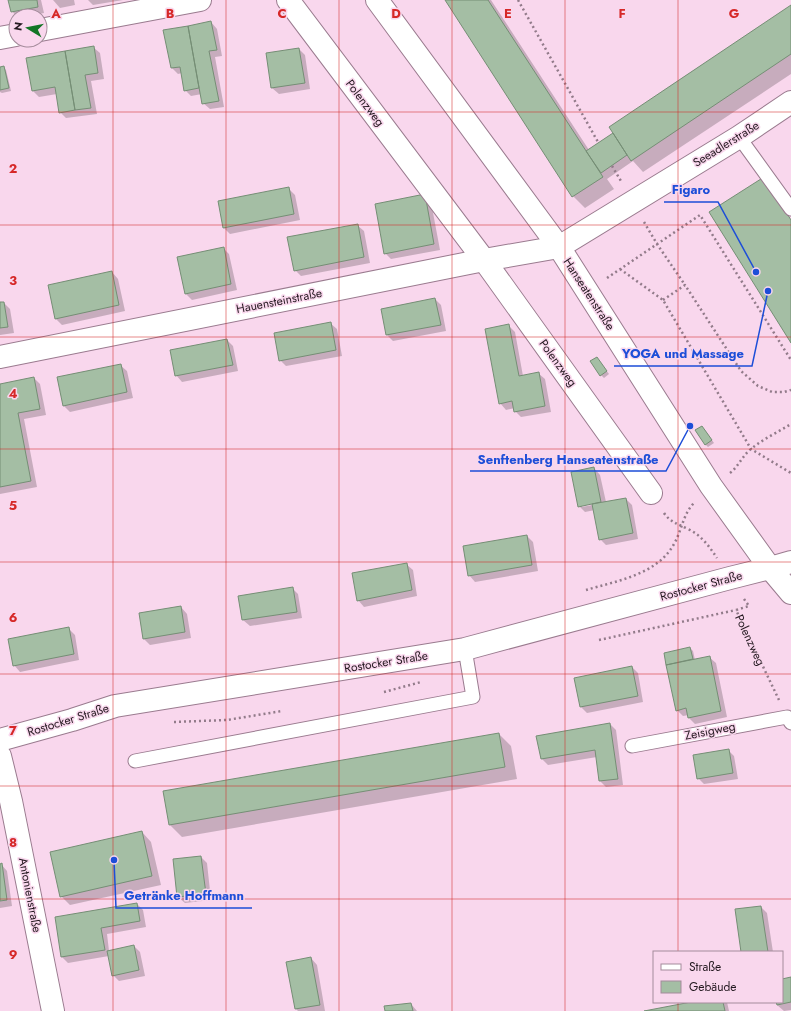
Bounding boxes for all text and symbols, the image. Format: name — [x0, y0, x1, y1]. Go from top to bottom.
text: A — [50, 4, 61, 23]
text: B — [166, 4, 175, 23]
text: C — [277, 4, 287, 23]
text: D — [391, 4, 401, 23]
text: E — [504, 4, 512, 23]
text: F — [618, 4, 626, 23]
text: G — [729, 4, 740, 23]
north arrow — [8, 8, 48, 48]
text: N — [10, 21, 27, 32]
street label: Polenzweg — [341, 76, 389, 130]
street label: Seeadlerstraße — [689, 116, 763, 172]
text: 2 — [9, 159, 17, 178]
callout: Figaro — [664, 177, 718, 202]
text: Figaro — [672, 180, 711, 199]
street label: Hanseatenstraße — [559, 254, 619, 334]
text: 3 — [9, 271, 17, 290]
street label: Hauensteinstraße — [235, 284, 323, 318]
street label: Polenzweg — [535, 336, 581, 390]
callout: YOGA und Massage — [614, 341, 752, 366]
text: YOGA und Massage — [621, 344, 745, 363]
text: 4 — [8, 384, 18, 403]
callout: Senftenberg Hanseatenstraße — [470, 446, 666, 471]
text: Senftenberg Hanseatenstraße — [478, 450, 659, 469]
text: 5 — [9, 496, 17, 515]
street label: Rostocker Straße — [658, 566, 744, 606]
text: 6 — [9, 608, 18, 627]
street label: Polenzweg — [730, 611, 770, 669]
street label: Rostocker Straße — [343, 646, 429, 678]
street label: Rostocker Straße — [25, 699, 111, 741]
street label: Zeisigweg — [683, 717, 737, 745]
text: 7 — [9, 721, 17, 740]
text: 8 — [9, 833, 17, 852]
street label: Antonienstraße — [14, 856, 46, 934]
callout: Getränke Hoffmann — [116, 883, 252, 908]
text: Getränke Hoffmann — [124, 886, 244, 905]
text: 9 — [9, 945, 18, 964]
legend — [653, 951, 783, 1003]
text: Straße — [689, 958, 721, 976]
text: Gebäude — [689, 978, 736, 996]

